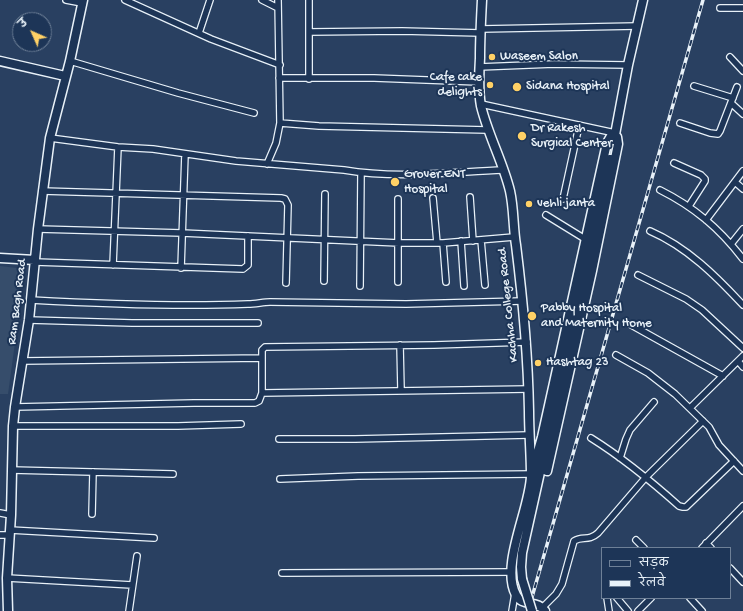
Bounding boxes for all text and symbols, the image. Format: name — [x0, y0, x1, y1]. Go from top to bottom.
north arrow — [12, 12, 52, 52]
text: उ — [17, 17, 31, 31]
place label: Waseem Salon — [500, 49, 578, 65]
marker: Waseem Salon — [487, 52, 497, 62]
place label: Cafe cake delights — [430, 70, 482, 101]
place label: Sidana Hospital — [526, 79, 610, 95]
marker: Cafe cake delights — [485, 80, 495, 90]
marker: Sidana Hospital — [511, 81, 523, 93]
place label: Dr Rakesh Surgical Center — [531, 121, 612, 152]
marker: Dr Rakesh Surgical Center — [516, 130, 528, 142]
place label: Grover ENT Hospital — [404, 167, 465, 198]
marker: Grover ENT Hospital — [389, 176, 401, 188]
place label: vehli janta — [537, 196, 595, 212]
marker: vehli janta — [524, 199, 534, 209]
street label: Kachha College Road — [495, 247, 523, 363]
street label: Ram Bagh Road — [5, 258, 31, 346]
place label: Pabby Hospital and Maternity Home — [541, 301, 652, 332]
marker: Pabby Hospital and Maternity Home — [526, 310, 538, 322]
place label: Hashtag 23 — [546, 355, 609, 371]
marker: Hashtag 23 — [533, 358, 543, 368]
legend — [601, 547, 731, 599]
text: सड़क — [639, 557, 669, 571]
text: रेलवे — [639, 577, 665, 591]

